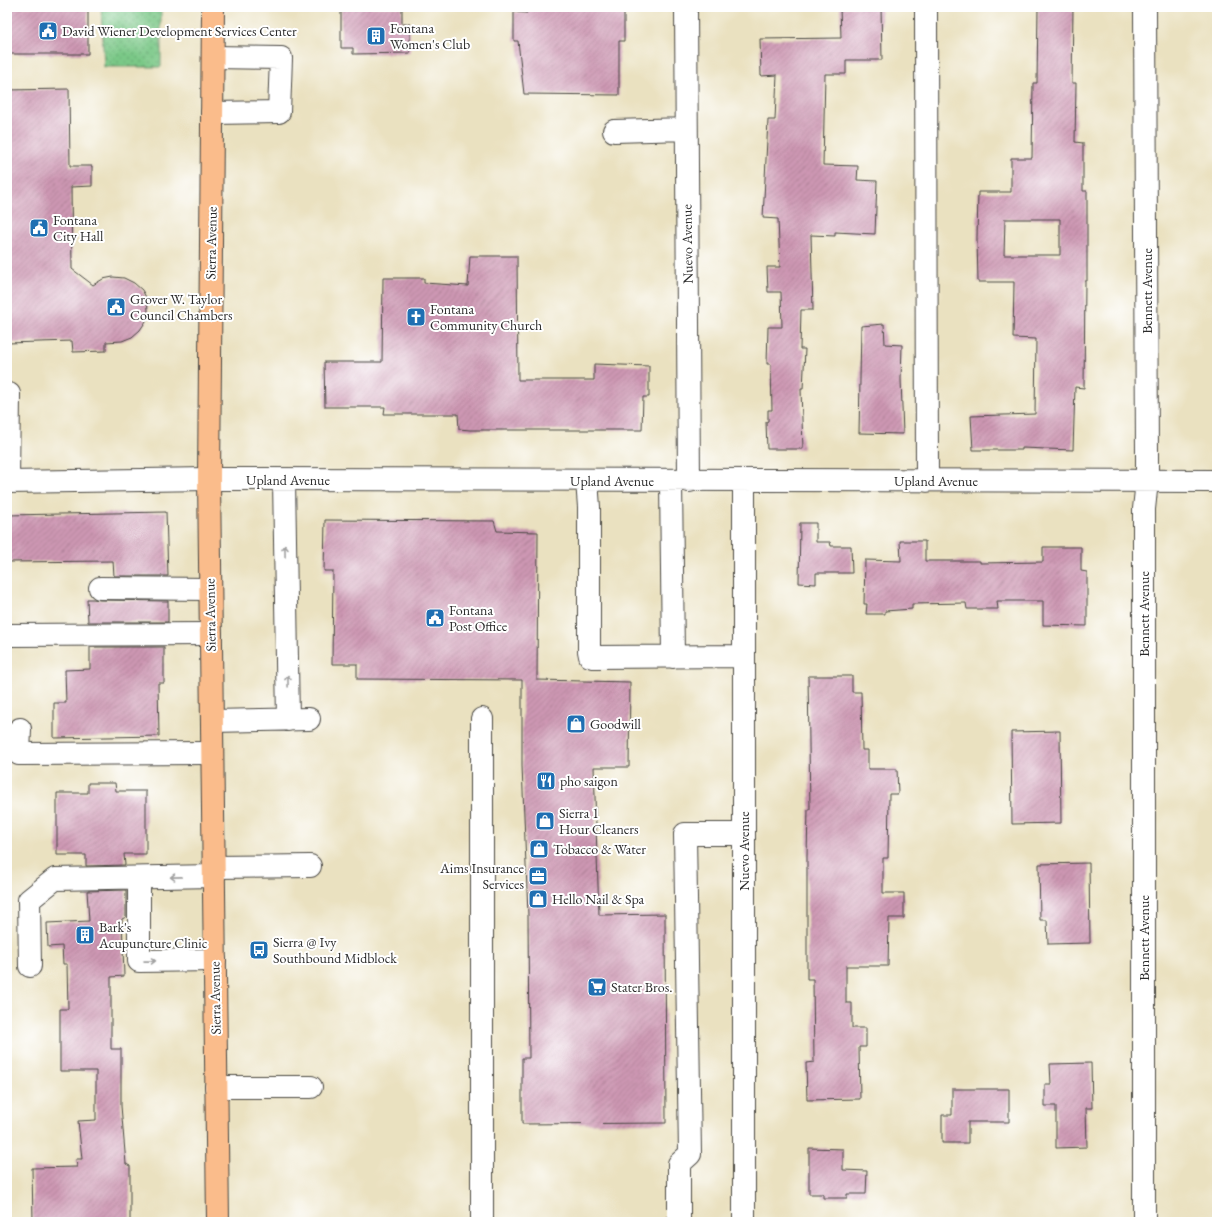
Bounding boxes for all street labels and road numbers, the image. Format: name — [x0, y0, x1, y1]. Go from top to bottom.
street label: Nuevo Avenue — [677, 204, 697, 284]
street label: Sierra Avenue — [201, 206, 221, 280]
street label: Bennett Avenue — [1138, 248, 1156, 334]
street label: Upland Avenue — [246, 471, 330, 489]
street label: Upland Avenue — [570, 472, 654, 490]
street label: Upland Avenue — [894, 472, 978, 490]
street label: Bennett Avenue — [1135, 571, 1153, 657]
street label: Sierra Avenue — [200, 578, 220, 652]
street label: Nuevo Avenue — [735, 811, 753, 891]
street label: Bennett Avenue — [1135, 895, 1153, 981]
street label: Sierra Avenue — [205, 961, 225, 1035]

